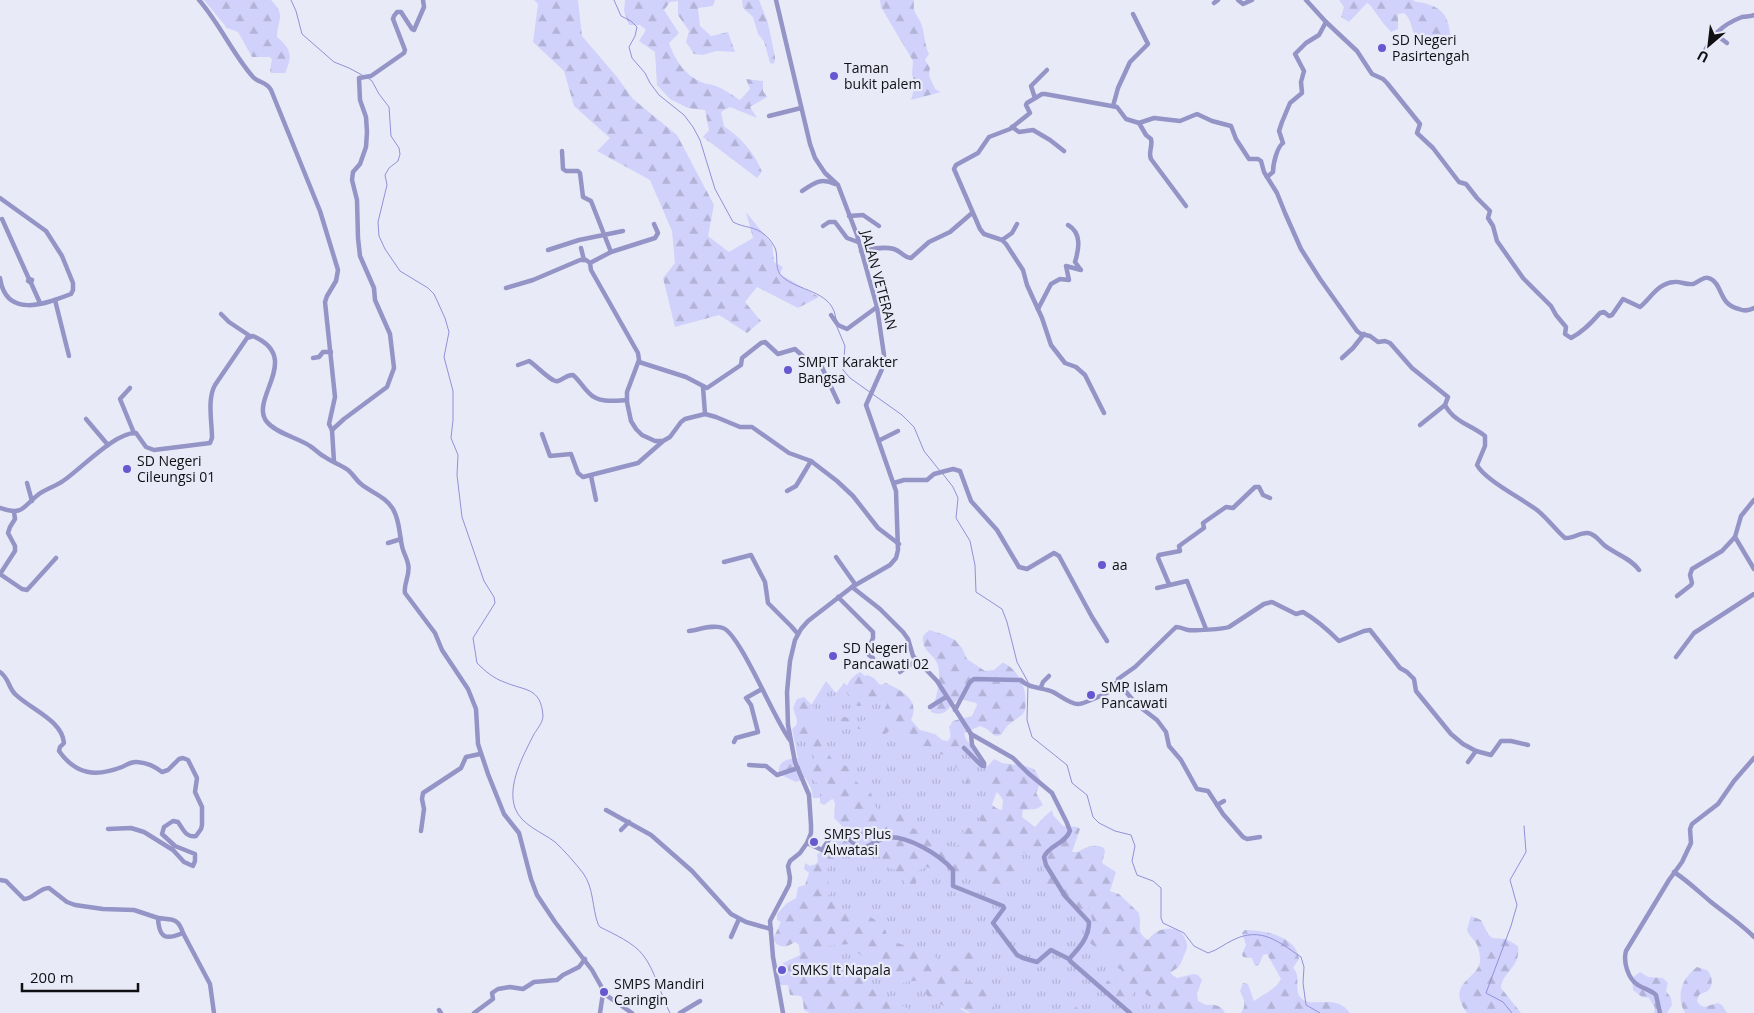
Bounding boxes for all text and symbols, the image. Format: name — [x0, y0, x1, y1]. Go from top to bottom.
north arrow — [1684, 20, 1734, 70]
place label: SD Negeri Pasirtengah — [1392, 30, 1470, 65]
marker: SD Negeri Pasirtengah — [1376, 42, 1388, 54]
text: U — [1694, 46, 1712, 68]
place label: Taman bukit palem — [844, 58, 921, 93]
marker: Taman bukit palem — [828, 70, 840, 82]
street label: JALAN VETERAN — [857, 226, 902, 332]
place label: SMPIT Karakter Bangsa — [798, 352, 898, 387]
marker: SMPIT Karakter Bangsa — [782, 364, 794, 376]
place label: SD Negeri Cileungsi 01 — [137, 451, 215, 486]
marker: SD Negeri Cileungsi 01 — [121, 463, 133, 475]
place label: aa — [1112, 555, 1128, 574]
marker: aa — [1096, 559, 1108, 571]
place label: SD Negeri Pancawati 02 — [843, 638, 929, 673]
marker: SD Negeri Pancawati 02 — [827, 650, 839, 662]
place label: SMP Islam Pancawati — [1101, 677, 1168, 712]
marker: SMP Islam Pancawati — [1085, 689, 1097, 701]
place label: SMPS Plus Alwatasi — [824, 824, 892, 859]
marker: SMPS Plus Alwatasi — [808, 836, 820, 848]
scale bar — [22, 960, 139, 992]
place label: SMKS It Napala — [792, 960, 891, 979]
marker: SMKS It Napala — [776, 964, 788, 976]
text: 200 m — [30, 967, 74, 987]
place label: SMPS Mandiri Caringin — [614, 974, 704, 1009]
marker: SMPS Mandiri Caringin — [598, 986, 610, 998]

